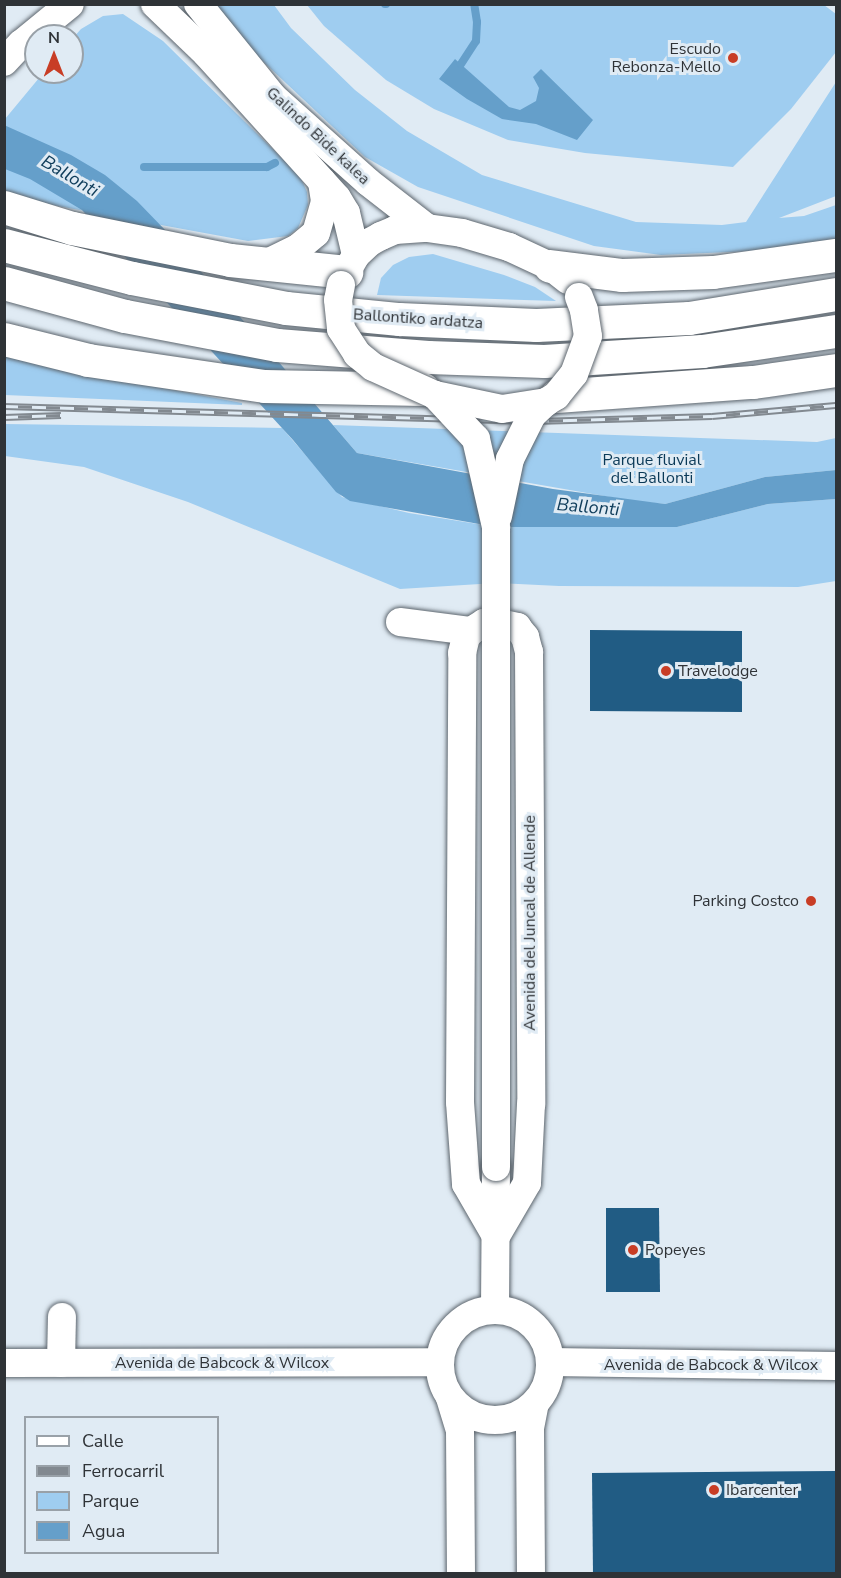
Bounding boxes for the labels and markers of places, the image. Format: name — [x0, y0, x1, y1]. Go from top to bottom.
place label: Escudo Rebonza-Mello — [612, 39, 721, 77]
marker: Escudo Rebonza-Mello — [726, 51, 740, 65]
place label: Travelodge — [678, 661, 758, 681]
marker: Travelodge — [659, 664, 673, 678]
place label: Parking Costco — [692, 891, 799, 911]
marker: Parking Costco — [804, 894, 818, 908]
place label: Popeyes — [645, 1240, 706, 1260]
marker: Popeyes — [626, 1243, 640, 1257]
place label: Ibarcenter — [726, 1480, 798, 1500]
marker: Ibarcenter — [707, 1483, 721, 1497]

